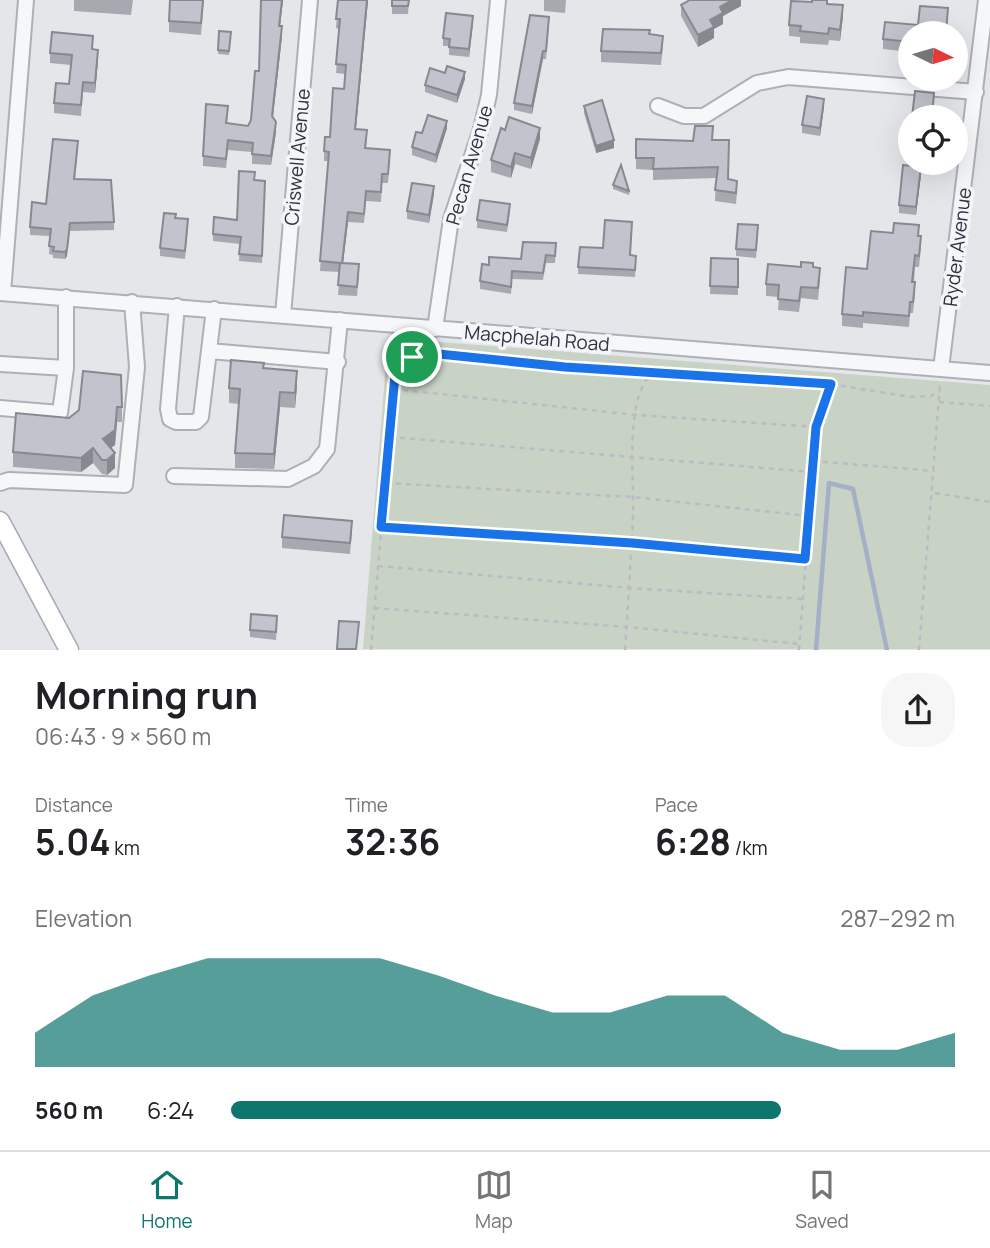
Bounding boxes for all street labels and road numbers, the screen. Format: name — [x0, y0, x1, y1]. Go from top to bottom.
street label: Criswell Avenue — [278, 87, 316, 227]
street label: Pecan Avenue — [439, 102, 499, 228]
street label: Ryder Avenue — [937, 186, 977, 308]
street label: Macphelah Road — [463, 319, 611, 357]

